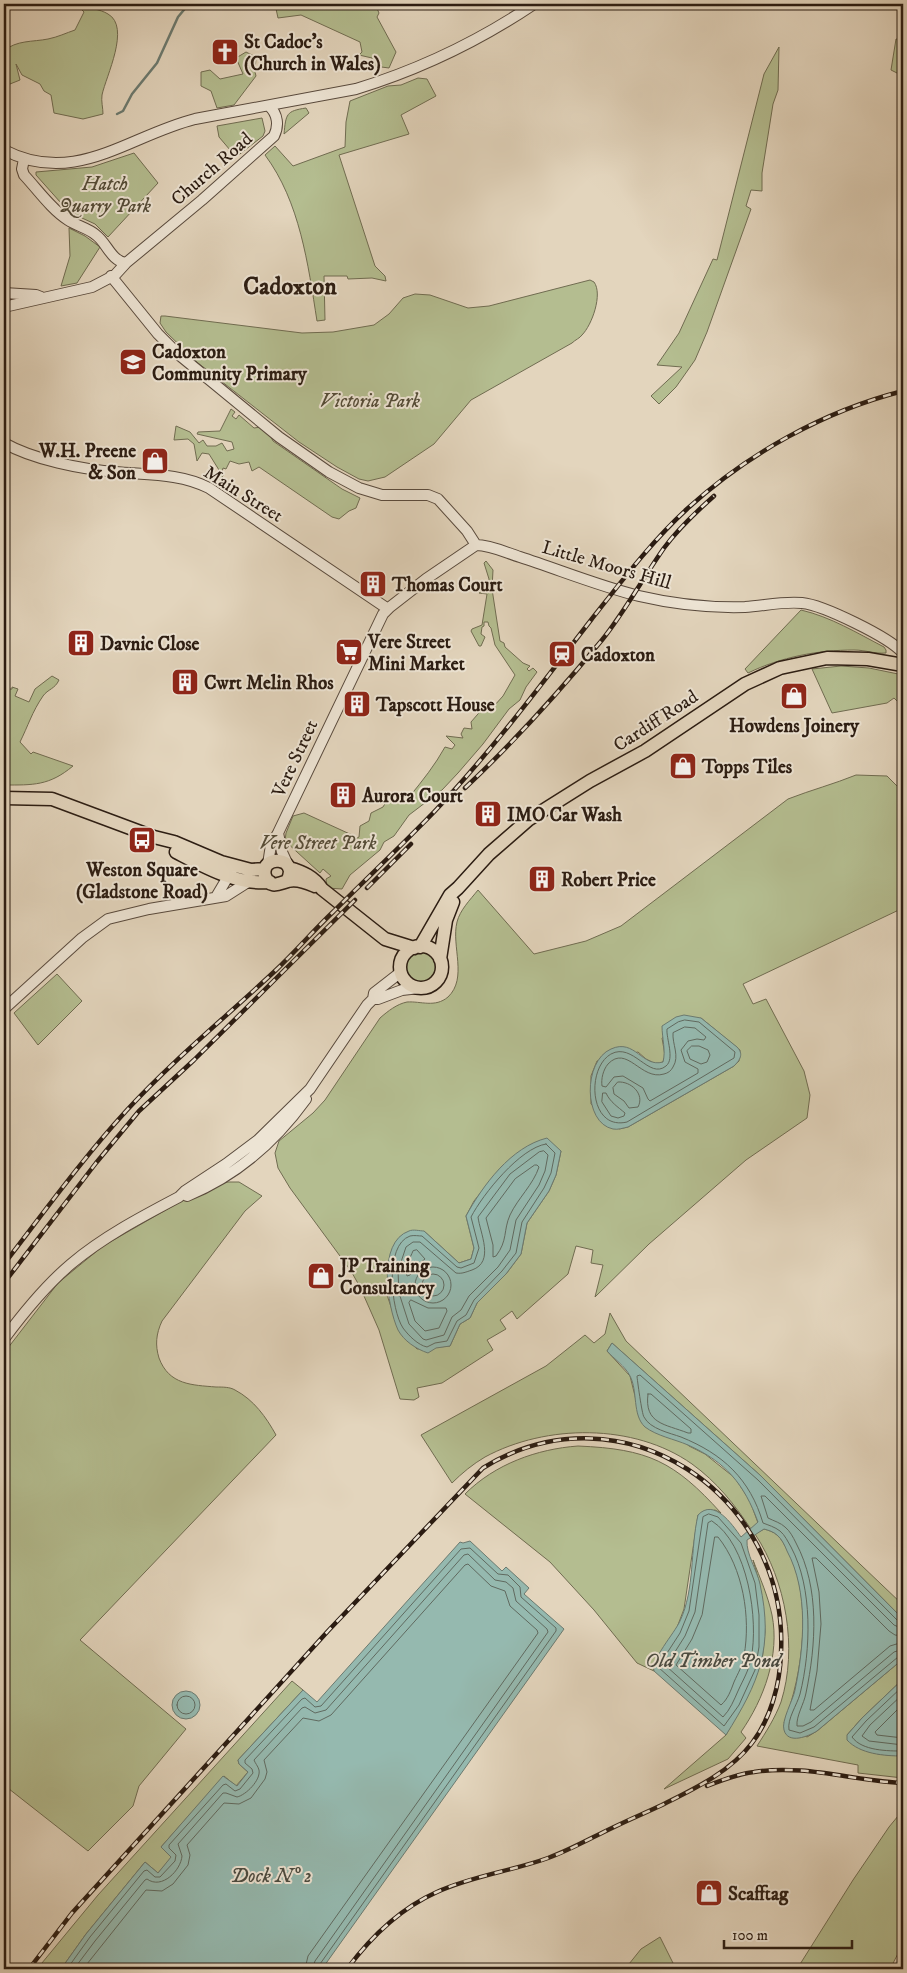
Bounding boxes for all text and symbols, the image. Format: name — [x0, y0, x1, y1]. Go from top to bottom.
place label: St Cadoc's (Church in Wales) — [244, 31, 381, 76]
church icon: St Cadoc's (Church in Wales) — [210, 37, 240, 67]
street label: Church Road — [167, 127, 258, 211]
park label: Hatch Quarry Park — [59, 173, 151, 218]
district label: Cadoxton — [243, 272, 337, 302]
place label: Cadoxton Community Primary — [152, 341, 308, 386]
school or university icon: Cadoxton Community Primary — [118, 347, 148, 377]
park label: Victoria Park — [320, 390, 420, 413]
place label: W.H. Preene & Son — [38, 440, 137, 485]
shop icon: W.H. Preene & Son — [140, 446, 170, 476]
street label: Main Street — [199, 461, 287, 528]
street label: Little Moors Hill — [539, 536, 674, 595]
building icon: Thomas Court — [358, 569, 388, 599]
place label: Thomas Court — [391, 574, 503, 597]
building icon: Davnic Close — [66, 628, 96, 658]
place label: Vere Street Mini Market — [367, 631, 466, 676]
place label: Davnic Close — [100, 633, 199, 656]
supermarket icon: Vere Street Mini Market — [334, 637, 364, 667]
station icon: Cadoxton — [547, 639, 577, 669]
place label: Cadoxton — [581, 644, 656, 667]
building icon: Cwrt Melin Rhos — [170, 667, 200, 697]
place label: Cwrt Melin Rhos — [204, 672, 334, 695]
shop icon: Howdens Joinery — [779, 681, 809, 711]
street label: Cardiff Road — [609, 685, 703, 757]
building icon: Tapscott House — [342, 689, 372, 719]
place label: Tapscott House — [375, 694, 495, 717]
place label: Howdens Joinery — [729, 715, 860, 738]
street label: Vere Street — [267, 716, 323, 802]
shop icon: Topps Tiles — [668, 751, 698, 781]
place label: Topps Tiles — [701, 756, 793, 779]
building icon: Aurora Court — [328, 780, 358, 810]
place label: Aurora Court — [361, 785, 464, 808]
building icon: IMO Car Wash — [473, 799, 503, 829]
place label: IMO Car Wash — [507, 804, 623, 827]
bus stop icon: Weston Square (Gladstone Road) — [127, 825, 157, 855]
park label: Vere Street Park — [259, 832, 377, 855]
place label: Weston Square (Gladstone Road) — [76, 859, 208, 904]
building icon: Robert Price — [527, 864, 557, 894]
place label: Robert Price — [561, 869, 656, 892]
place label: JP Training Consultancy — [338, 1255, 435, 1300]
shop icon: JP Training Consultancy — [306, 1261, 336, 1291]
water label: Old Timber Pond — [645, 1649, 784, 1674]
water label: Dock Nº 2 — [230, 1864, 312, 1889]
shop icon: Scafftag — [694, 1878, 724, 1908]
place label: Scafftag — [728, 1883, 789, 1906]
scale bar — [724, 1918, 852, 1950]
text: 100 m — [732, 1926, 768, 1945]

